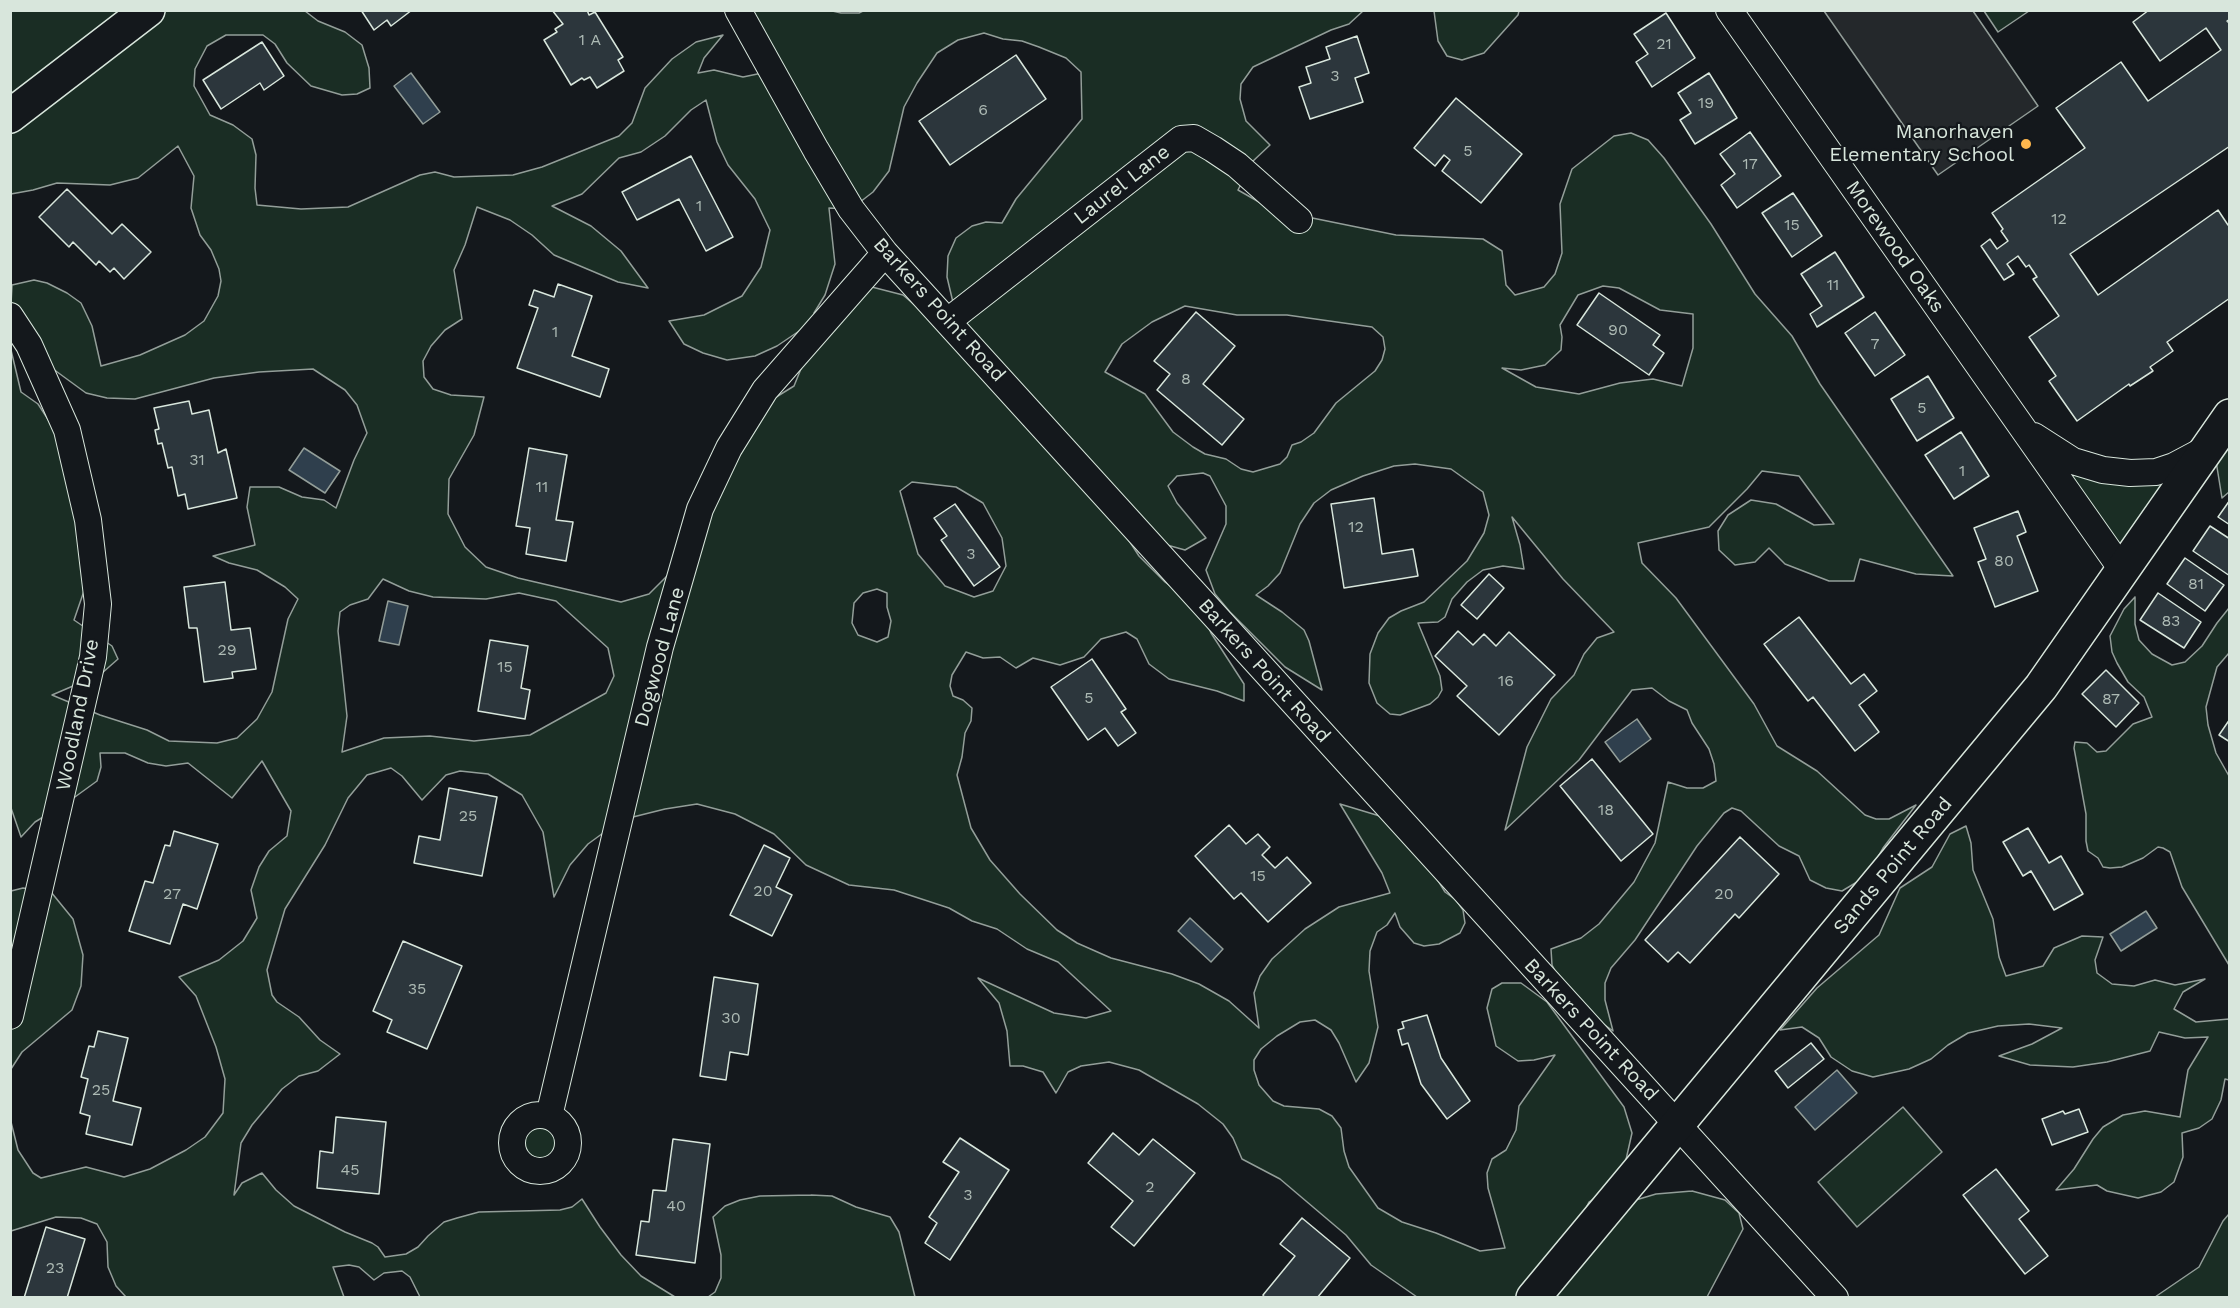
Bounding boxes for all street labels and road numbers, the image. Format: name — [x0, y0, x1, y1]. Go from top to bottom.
street label: Laurel Lane — [1069, 140, 1175, 230]
street label: Morewood Oaks — [1841, 176, 1949, 318]
street label: Barkers Point Road — [868, 233, 1010, 387]
street label: Dogwood Lane — [630, 584, 690, 730]
street label: Barkers Point Road — [1193, 594, 1335, 748]
street label: Woodland Drive — [52, 637, 104, 793]
street label: Sands Point Road — [1829, 792, 1957, 940]
street label: Barkers Point Road — [1519, 954, 1663, 1106]

